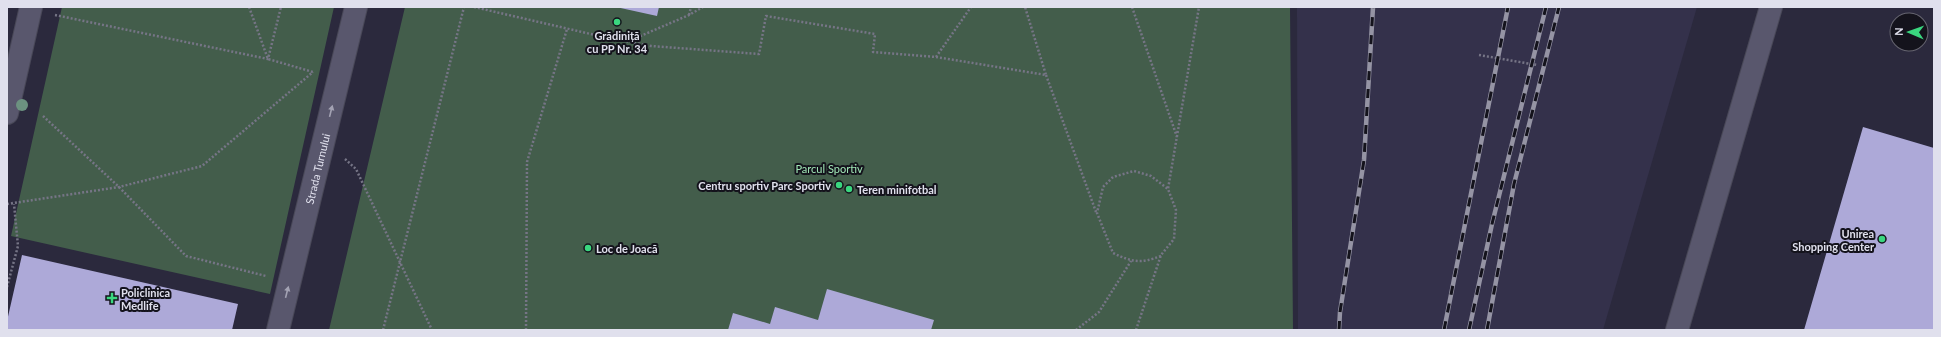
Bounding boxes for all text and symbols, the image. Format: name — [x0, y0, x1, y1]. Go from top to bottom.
north arrow — [1889, 12, 1929, 52]
marker: Grădiniță cu PP Nr. 34 — [612, 17, 622, 27]
text: N — [1892, 27, 1905, 36]
place label: Grădiniță cu PP Nr. 34 — [587, 29, 648, 55]
one-way arrow — [328, 105, 334, 117]
street label: Strada Turnului — [302, 132, 332, 205]
park label: Parcul Sportiv — [795, 162, 863, 175]
place label: Centru sportiv Parc Sportiv — [698, 179, 831, 192]
marker: Centru sportiv Parc Sportiv — [834, 180, 844, 190]
place label: Teren minifotbal — [857, 183, 937, 196]
marker: Teren minifotbal — [844, 184, 854, 194]
place label: Unirea Shopping Center — [1792, 227, 1875, 253]
marker: Unirea Shopping Center — [1877, 234, 1887, 244]
place label: Loc de Joacă — [596, 242, 658, 255]
marker: Loc de Joacă — [583, 243, 593, 253]
place label: Policlinica Medlife — [121, 286, 170, 312]
one-way arrow — [284, 286, 290, 298]
marker: Policlinica Medlife — [106, 292, 118, 304]

